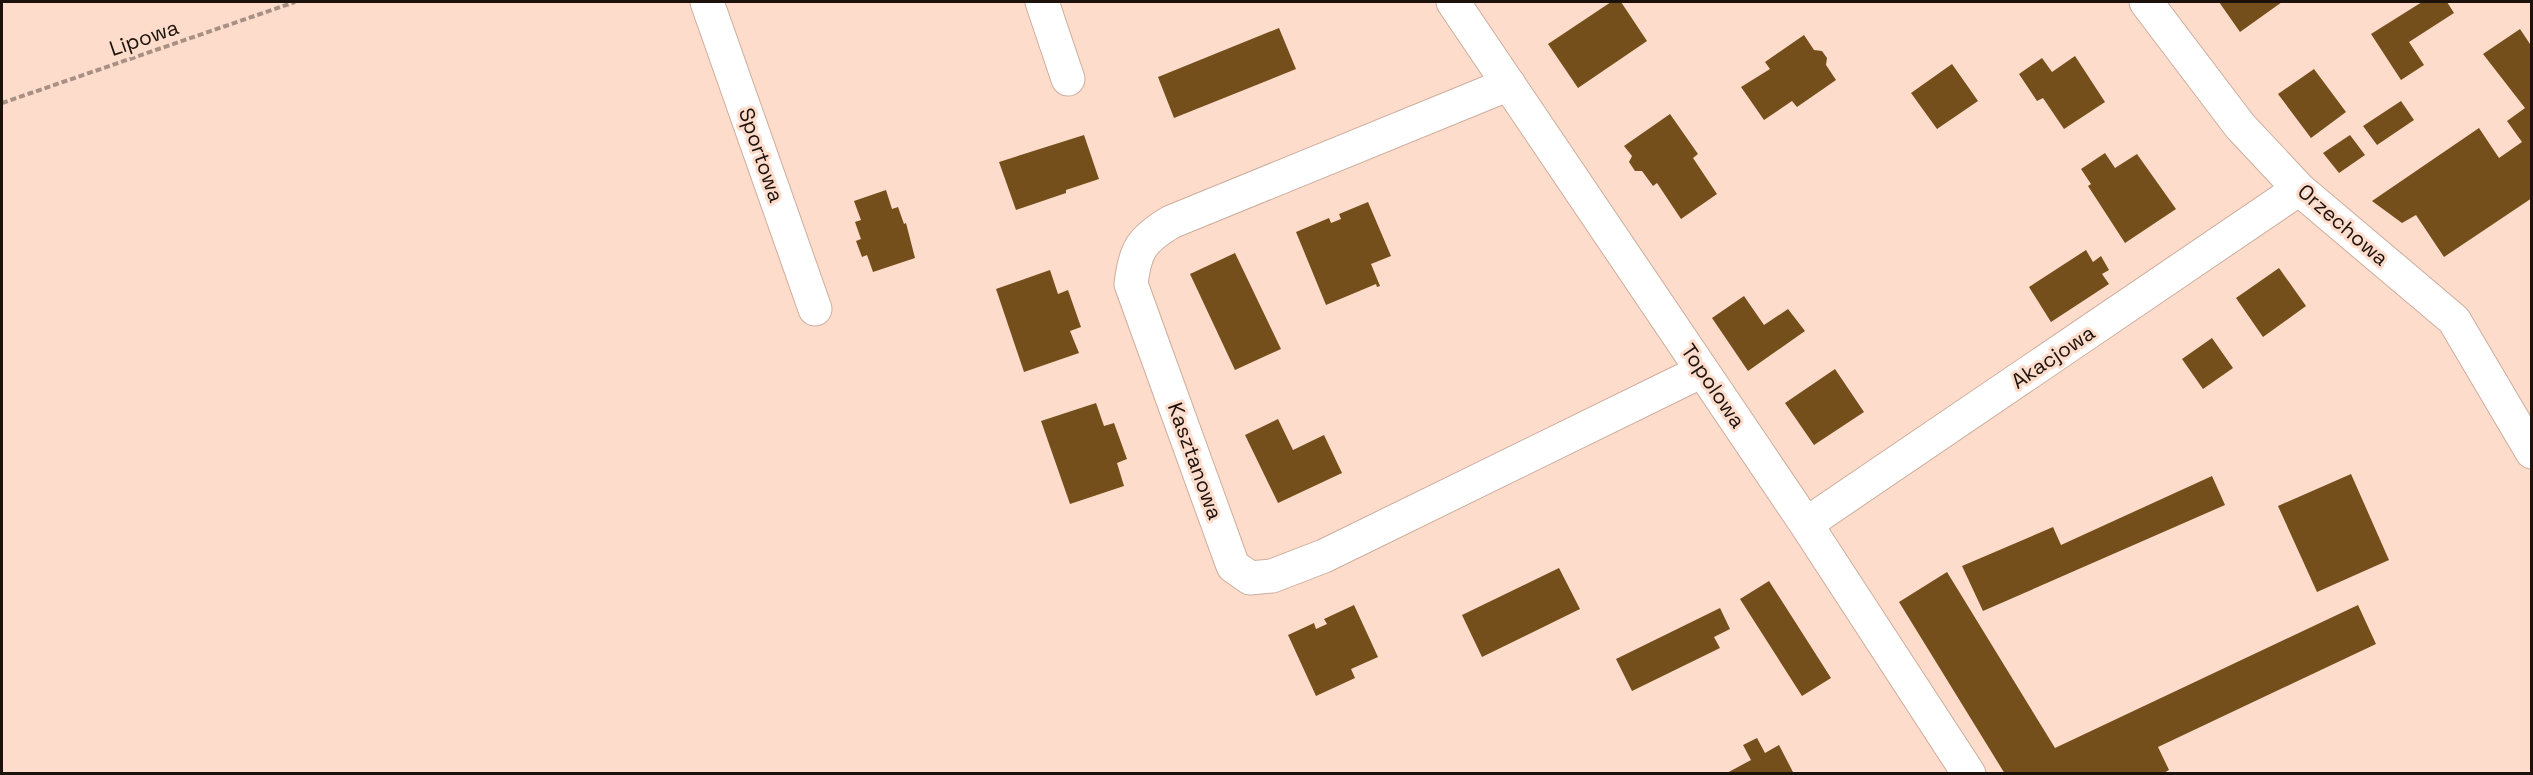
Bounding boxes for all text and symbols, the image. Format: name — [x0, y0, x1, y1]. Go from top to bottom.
street label: Lipowa — [106, 13, 182, 62]
street label: Sportowa — [733, 104, 790, 206]
street label: Orzechowa — [2292, 178, 2394, 272]
street label: Akacjowa — [2006, 319, 2100, 394]
street label: Topolowa — [1675, 338, 1752, 433]
street label: Kasztanowa — [1162, 398, 1229, 523]

